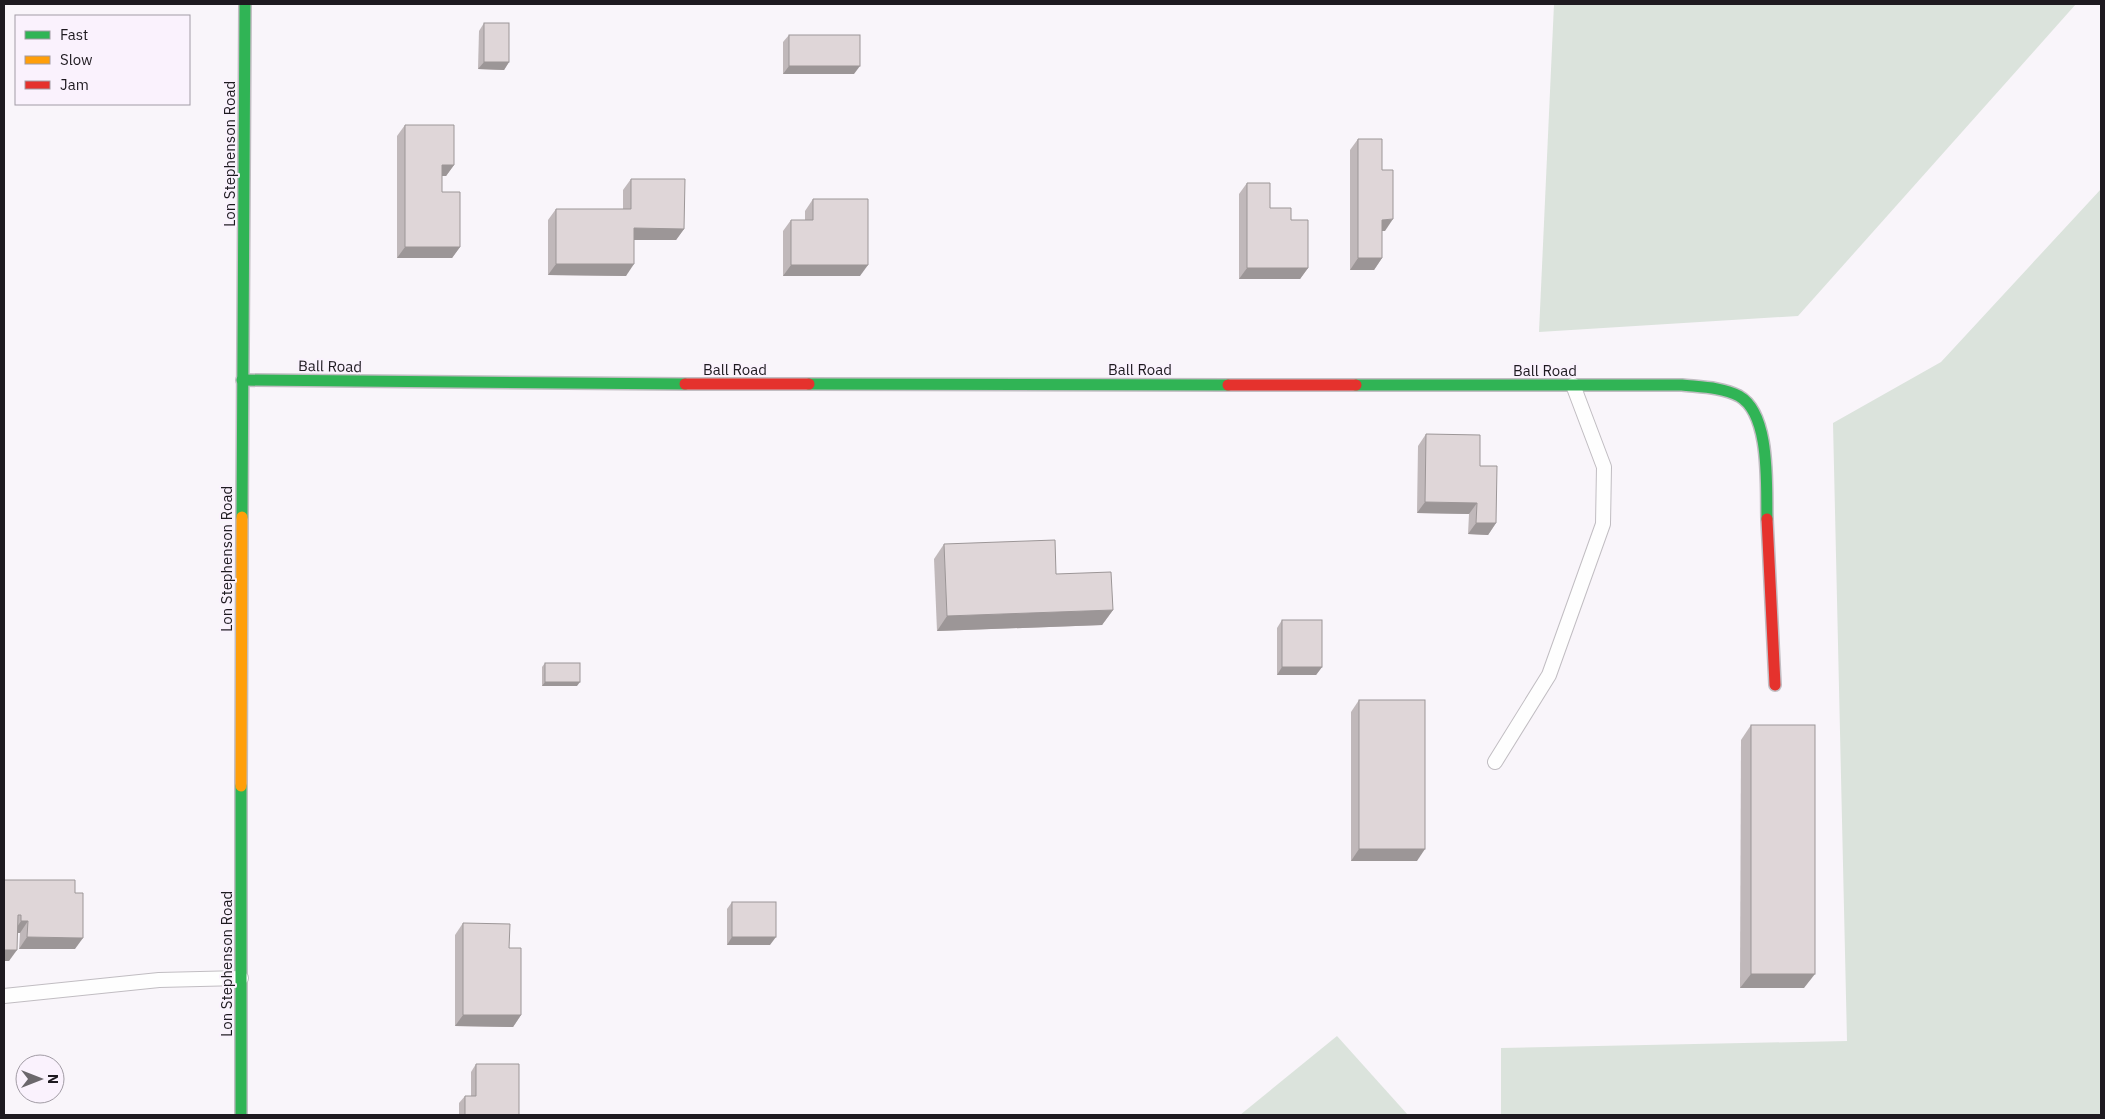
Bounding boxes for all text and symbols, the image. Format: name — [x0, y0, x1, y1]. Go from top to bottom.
legend — [15, 15, 190, 105]
text: Fast — [60, 25, 88, 44]
text: Slow — [60, 50, 93, 69]
text: Jam — [60, 75, 89, 94]
street label: Lon Stephenson Road — [220, 81, 239, 227]
street label: Ball Road — [298, 356, 362, 376]
street label: Ball Road — [703, 360, 767, 379]
street label: Ball Road — [1108, 360, 1172, 379]
street label: Ball Road — [1513, 361, 1577, 380]
street label: Lon Stephenson Road — [217, 486, 236, 632]
street label: Lon Stephenson Road — [217, 891, 236, 1037]
north arrow — [15, 1054, 65, 1104]
text: N — [44, 1074, 62, 1084]

